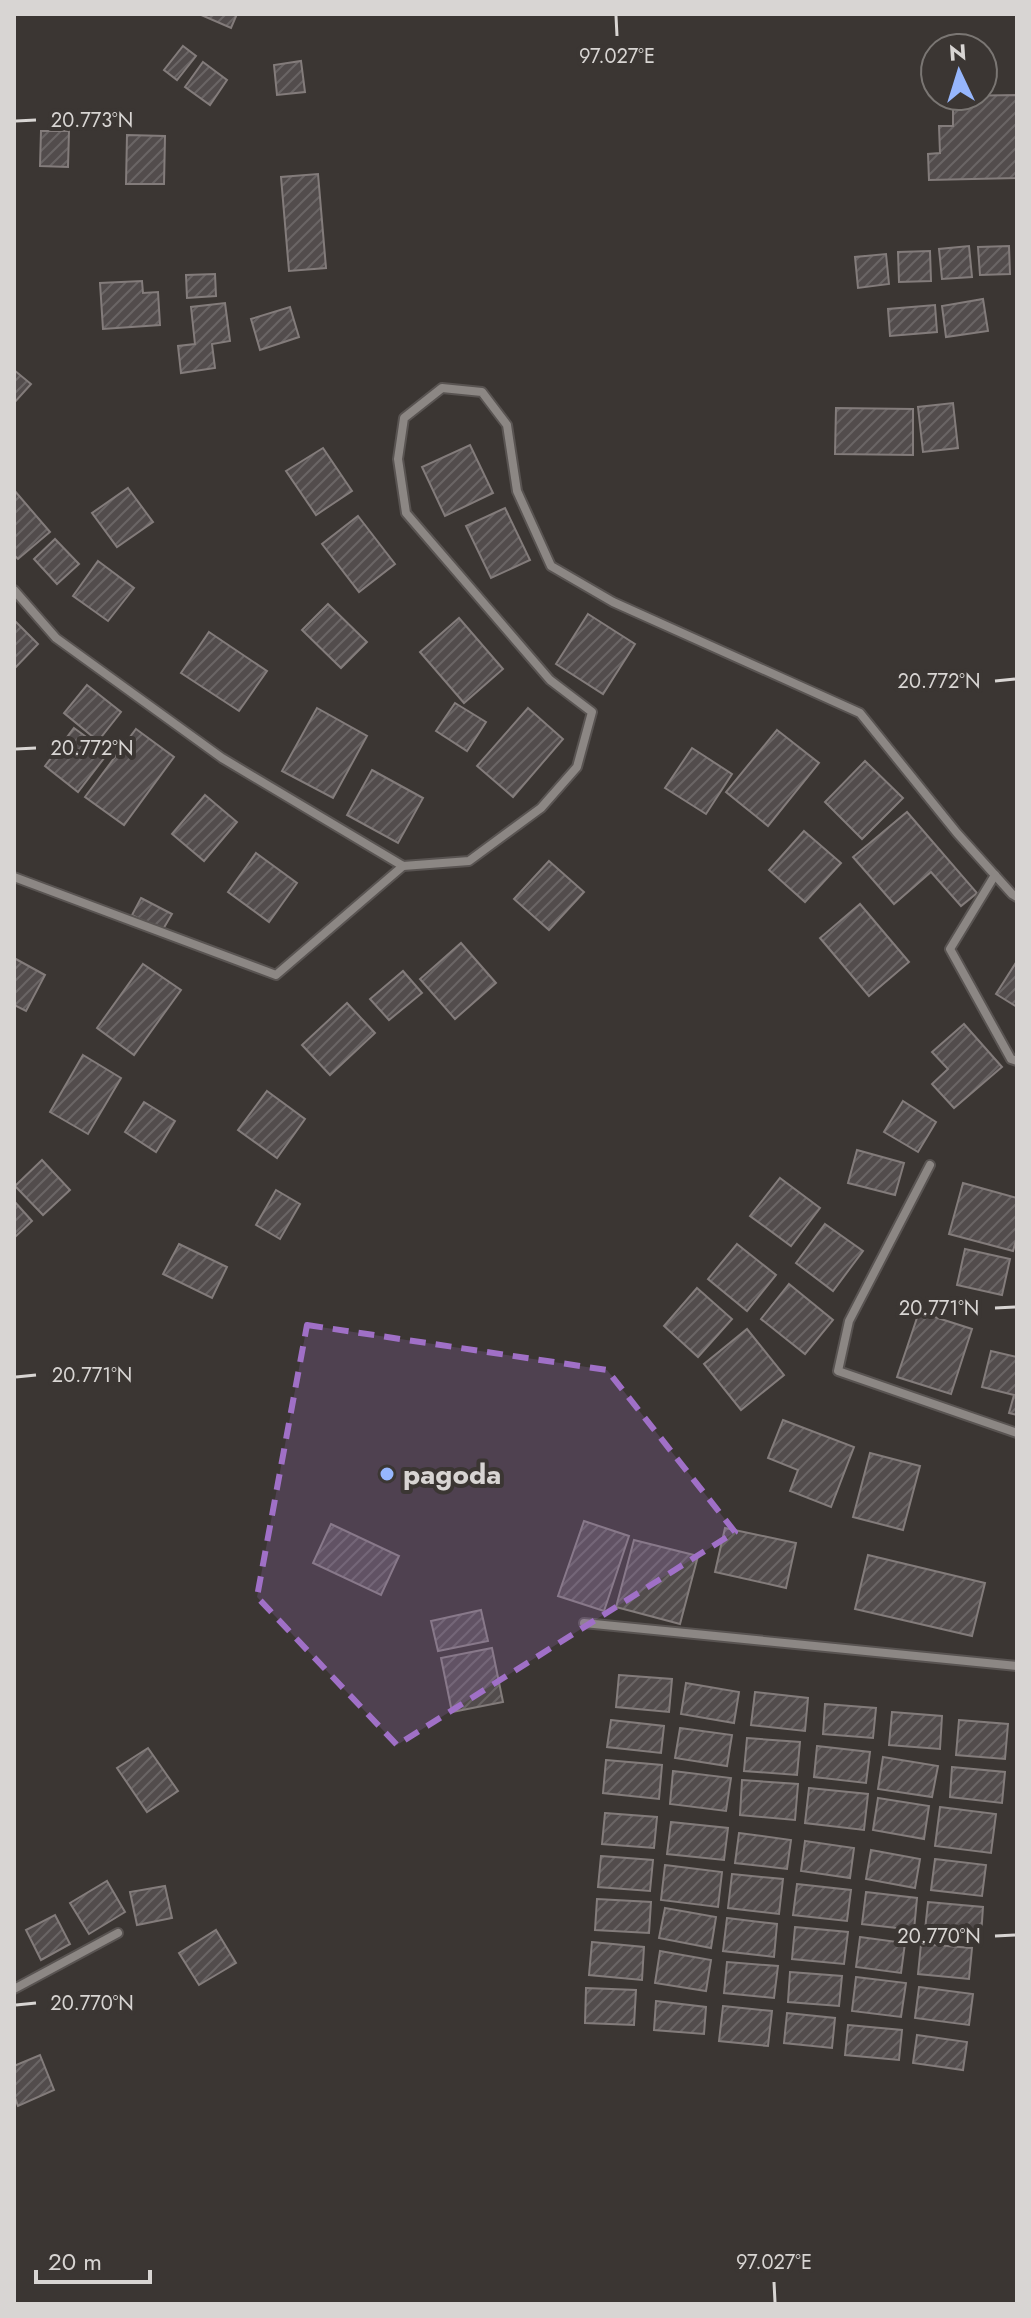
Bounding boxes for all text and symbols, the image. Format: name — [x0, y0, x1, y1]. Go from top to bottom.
north arrow — [919, 32, 999, 112]
text: N — [948, 35, 967, 69]
text: 97.027°E — [579, 42, 655, 71]
text: 20.773°N — [51, 106, 133, 135]
text: 20.772°N — [898, 667, 980, 696]
text: 20.772°N — [51, 734, 133, 763]
text: 20.771°N — [899, 1294, 979, 1323]
text: 20.771°N — [52, 1361, 132, 1390]
place label: pagoda — [403, 1454, 501, 1495]
marker: pagoda — [378, 1465, 396, 1483]
text: 20.770°N — [897, 1922, 981, 1951]
text: 20.770°N — [50, 1989, 134, 2018]
scale bar — [36, 2234, 150, 2284]
text: 20 m — [48, 2244, 102, 2279]
text: 97.027°E — [736, 2248, 812, 2277]

